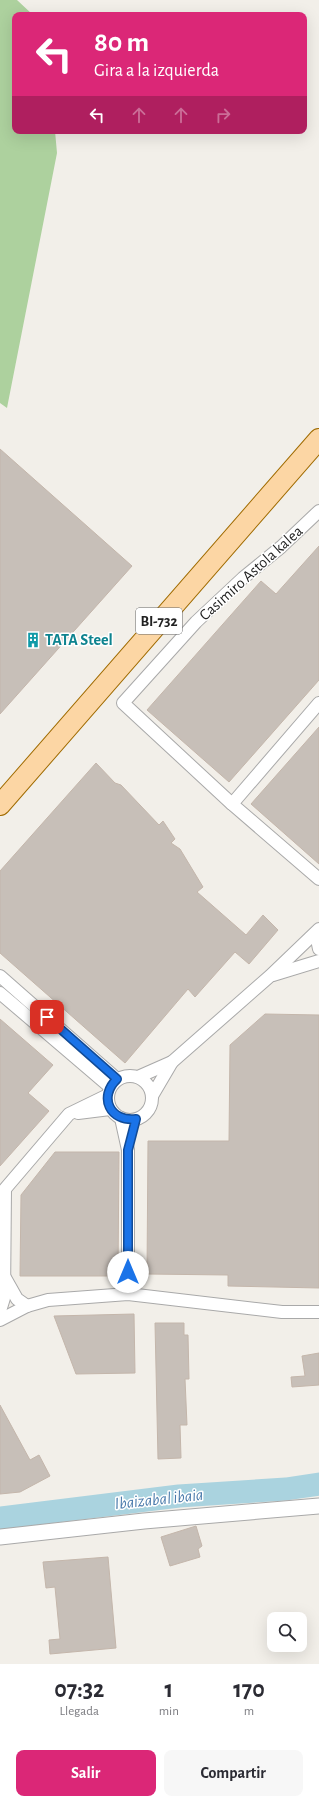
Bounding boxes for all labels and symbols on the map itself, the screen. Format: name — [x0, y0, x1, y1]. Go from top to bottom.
street label: Casimiro Astola kalea — [196, 523, 306, 623]
road number: BI-732 — [136, 608, 182, 634]
building icon: TATA Steel — [24, 631, 42, 649]
place label: TATA Steel — [45, 632, 113, 648]
pin — [30, 1000, 64, 1034]
position arrow — [107, 1251, 149, 1293]
water label: Ibaizabal ibaia — [114, 1486, 204, 1512]

